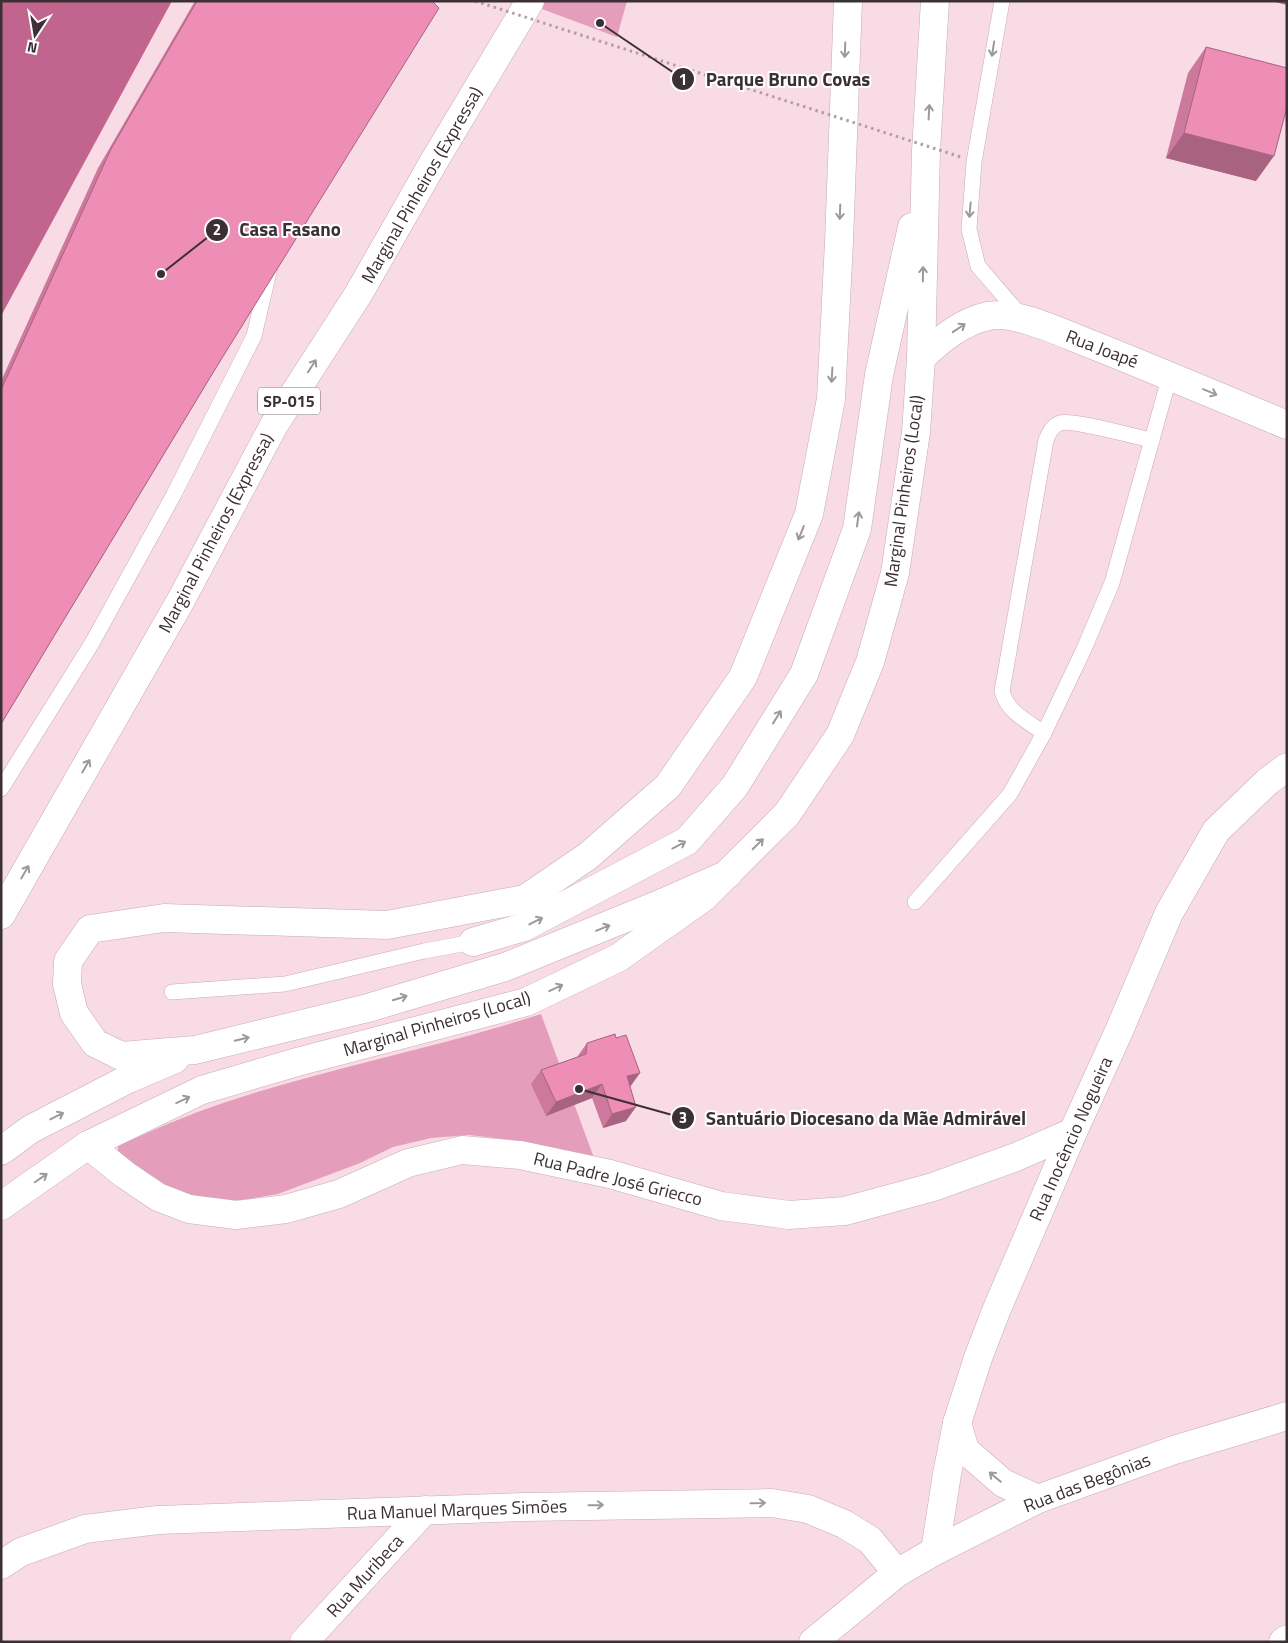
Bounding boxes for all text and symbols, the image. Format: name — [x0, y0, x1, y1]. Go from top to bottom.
north arrow — [10, 10, 60, 60]
text: N — [25, 37, 39, 59]
one-way arrow — [988, 41, 998, 57]
one-way arrow — [840, 42, 850, 58]
callout: Parque Bruno Covas — [671, 62, 880, 96]
text: Parque Bruno Covas — [706, 64, 870, 93]
text: 1 — [679, 68, 687, 91]
street label: Marginal Pinheiros (Expressa) — [354, 81, 489, 288]
one-way arrow — [924, 104, 933, 120]
one-way arrow — [966, 202, 975, 218]
one-way arrow — [836, 204, 845, 220]
callout: Casa Fasano — [204, 213, 351, 247]
text: Casa Fasano — [239, 214, 341, 243]
text: 2 — [213, 218, 221, 241]
one-way arrow — [918, 266, 928, 282]
street label: Rua Joapé — [1062, 322, 1142, 375]
one-way arrow — [952, 323, 966, 333]
one-way arrow — [307, 359, 317, 373]
one-way arrow — [828, 366, 837, 382]
road number: SP-015 — [258, 388, 320, 414]
one-way arrow — [1202, 388, 1217, 398]
street label: Marginal Pinheiros (Local) — [877, 393, 930, 589]
street label: Marginal Pinheiros (Expressa) — [151, 428, 280, 638]
one-way arrow — [854, 511, 864, 527]
one-way arrow — [796, 525, 805, 541]
one-way arrow — [773, 710, 783, 724]
one-way arrow — [81, 760, 91, 774]
one-way arrow — [751, 838, 764, 850]
one-way arrow — [672, 839, 686, 849]
one-way arrow — [21, 866, 31, 880]
one-way arrow — [528, 916, 543, 925]
one-way arrow — [595, 922, 610, 931]
one-way arrow — [548, 982, 563, 992]
street label: Marginal Pinheiros (Local) — [340, 984, 534, 1063]
one-way arrow — [391, 993, 407, 1003]
one-way arrow — [234, 1033, 250, 1043]
street label: Rua Inocêncio Nogueira — [1022, 1052, 1119, 1225]
one-way arrow — [175, 1094, 190, 1104]
callout: Santuário Diocesano da Mãe Admirável — [670, 1101, 1036, 1135]
text: Santuário Diocesano da Mãe Admirável — [706, 1103, 1026, 1132]
text: 3 — [679, 1106, 687, 1129]
one-way arrow — [49, 1111, 64, 1120]
street label: Rua Padre José Griecco — [531, 1144, 705, 1213]
one-way arrow — [34, 1173, 48, 1183]
street label: Rua das Begônias — [1019, 1446, 1154, 1519]
one-way arrow — [989, 1471, 1002, 1482]
street label: Rua Manuel Marques Simões — [346, 1492, 568, 1527]
one-way arrow — [750, 1498, 766, 1508]
one-way arrow — [588, 1501, 604, 1510]
street label: Rua Muribeca — [320, 1528, 409, 1623]

